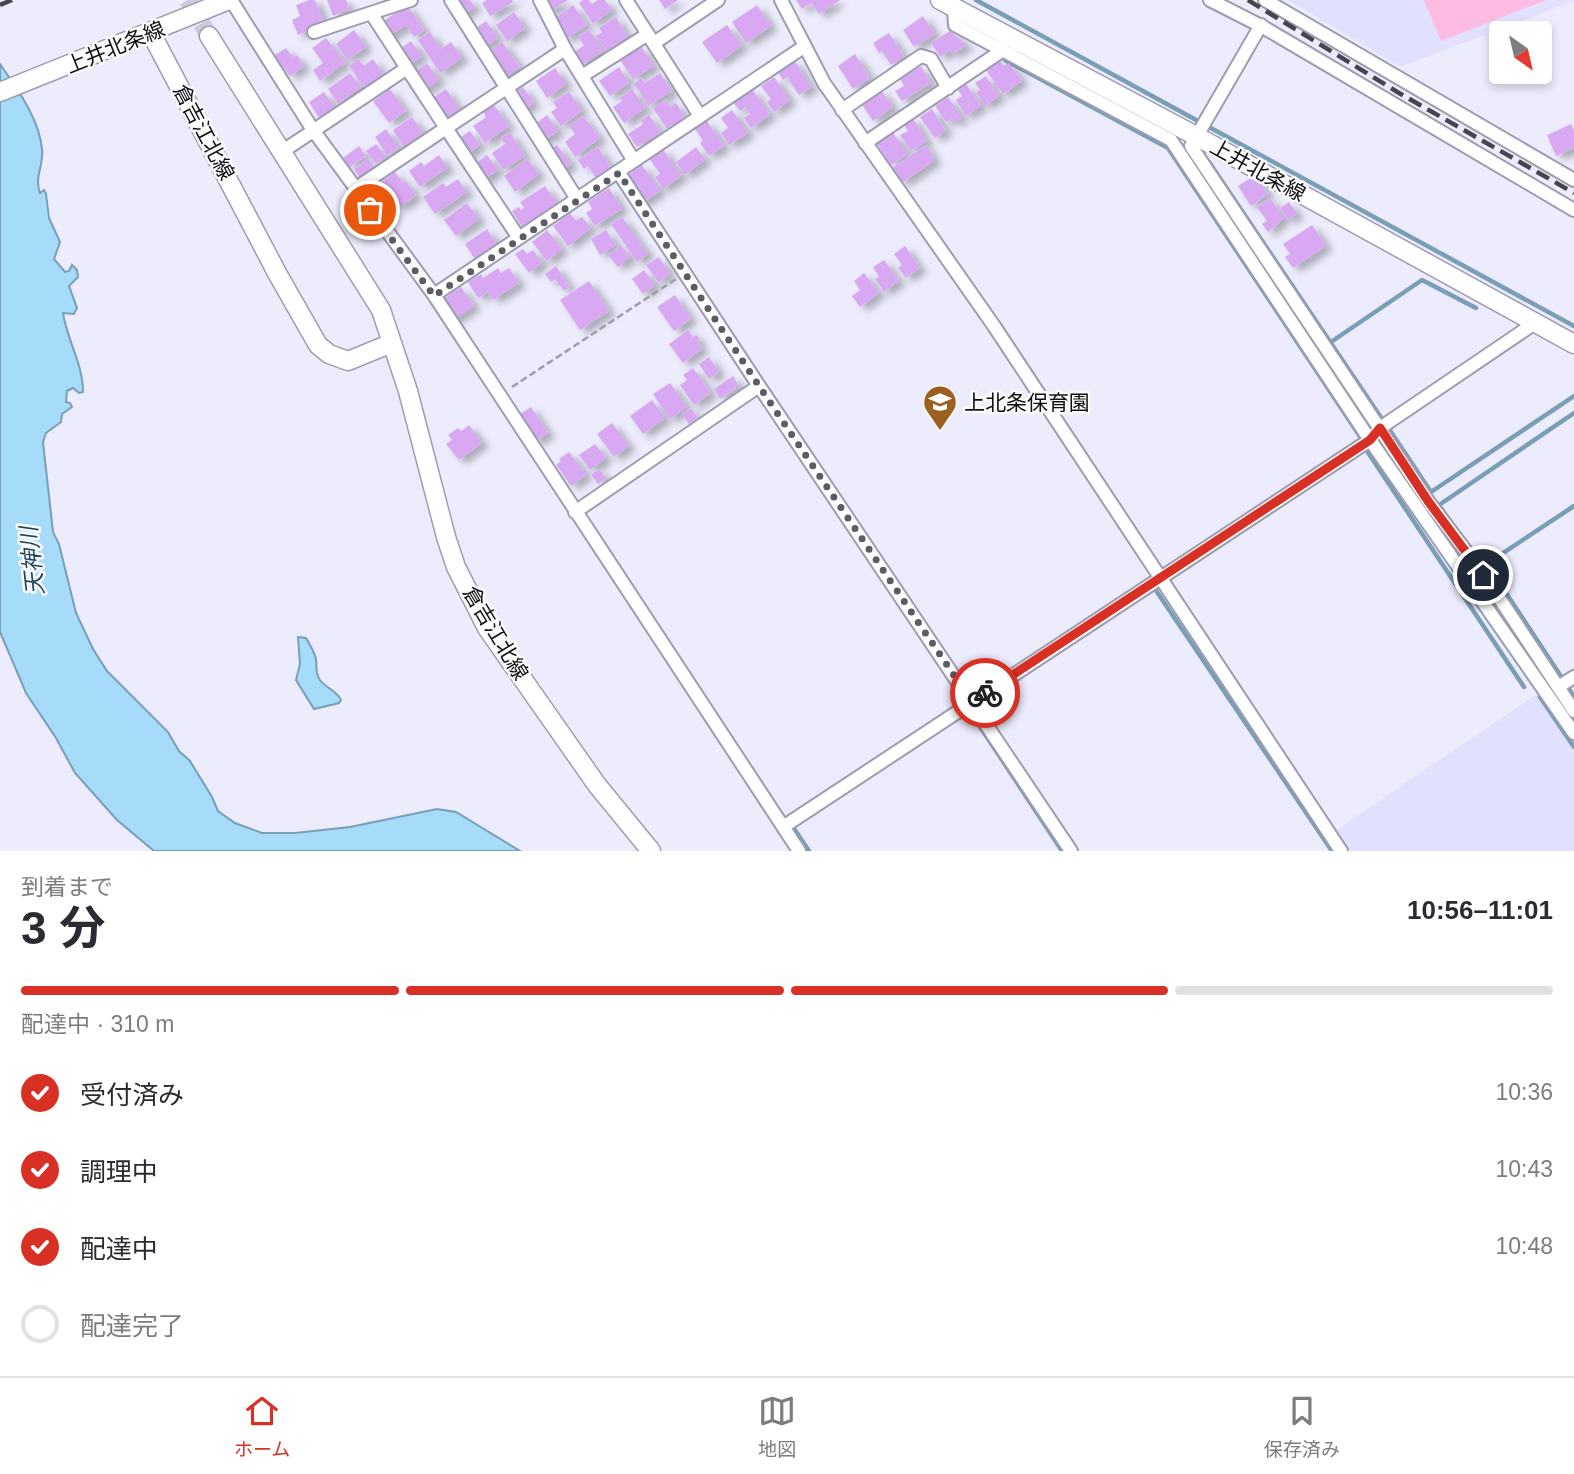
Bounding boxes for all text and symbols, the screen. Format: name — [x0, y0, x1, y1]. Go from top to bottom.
street label: 上井北条線 — [62, 17, 168, 77]
north arrow — [1489, 21, 1552, 84]
map controls — [1489, 21, 1552, 84]
street label: 倉吉江北線 — [169, 80, 239, 184]
street label: 上井北条線 — [1207, 134, 1309, 206]
pin — [340, 180, 400, 240]
icon: bag — [351, 191, 389, 229]
school or university icon: 上北条保育園 — [921, 383, 959, 432]
place label: 上北条保育園 — [964, 391, 1090, 414]
water label: 天神川 — [15, 522, 49, 597]
pin — [1453, 545, 1513, 605]
icon: home — [1464, 556, 1502, 594]
street label: 倉吉江北線 — [459, 582, 533, 684]
courier — [950, 658, 1020, 728]
icon: bike — [966, 674, 1004, 712]
text: 到着まで — [21, 874, 113, 900]
text: 10:56–11:01 — [1407, 895, 1553, 925]
text: 3 分 — [21, 902, 105, 954]
text: 配達中 · 310 m — [21, 1011, 174, 1037]
icon: check — [21, 1074, 59, 1112]
text: 10:36 — [1495, 1079, 1553, 1105]
text: 受付済み — [80, 1080, 184, 1110]
icon: check — [21, 1151, 59, 1189]
text: 10:43 — [1495, 1156, 1553, 1182]
text: 調理中 — [80, 1157, 158, 1187]
icon: check — [21, 1228, 59, 1266]
text: 10:48 — [1495, 1233, 1553, 1259]
text: 配達中 — [80, 1234, 158, 1264]
text: 配達完了 — [80, 1311, 184, 1341]
tab: ホーム — [234, 1392, 290, 1461]
tab: 地図 — [758, 1392, 796, 1461]
tab: 保存済み — [1264, 1392, 1340, 1461]

